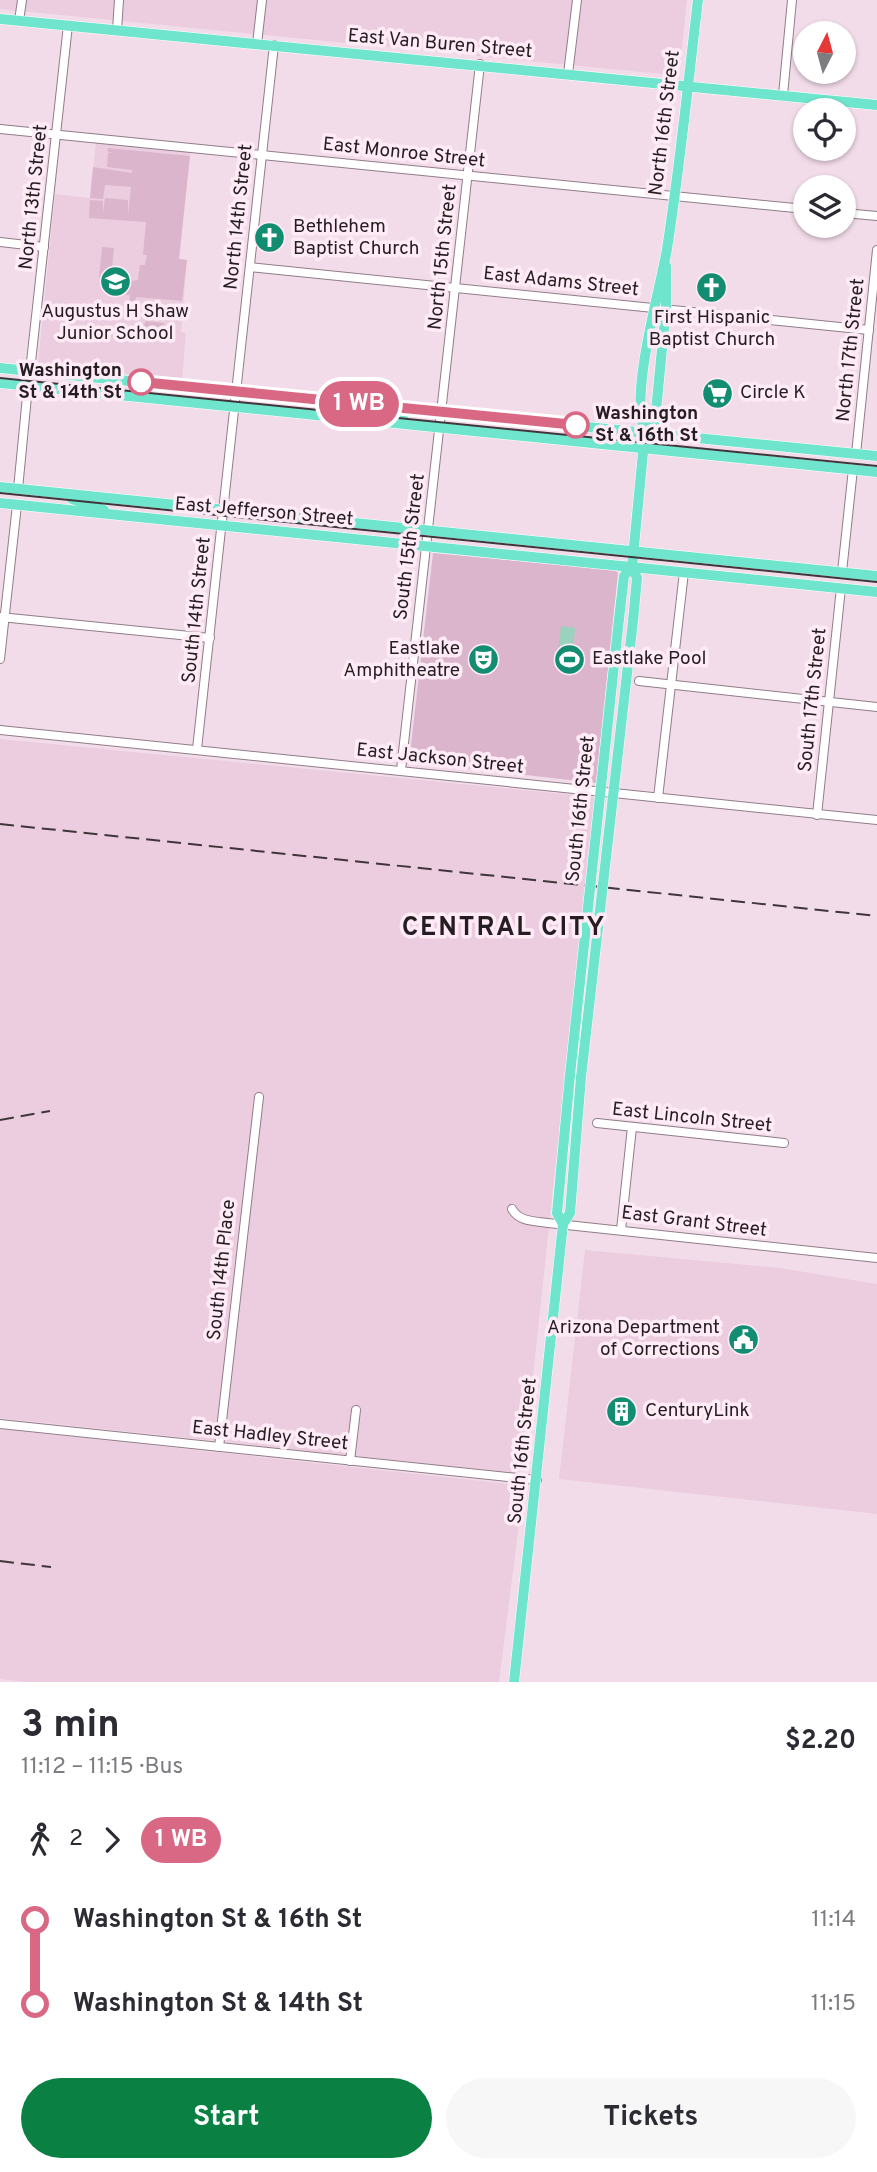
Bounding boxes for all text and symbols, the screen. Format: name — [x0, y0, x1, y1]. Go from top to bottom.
north arrow — [793, 21, 856, 84]
map controls — [793, 21, 856, 238]
street label: East Van Buren Street — [347, 24, 533, 64]
street label: North 16th Street — [644, 49, 686, 197]
button: locate — [793, 98, 856, 161]
street label: North 13th Street — [14, 123, 54, 271]
street label: East Monroe Street — [322, 133, 486, 173]
street label: North 14th Street — [219, 143, 259, 291]
button: layers — [793, 175, 856, 238]
street label: North 15th Street — [423, 183, 463, 331]
place label: Bethlehem Baptist Church — [293, 215, 419, 261]
church icon: Bethlehem Baptist Church — [253, 221, 287, 255]
street label: East Adams Street — [482, 262, 640, 302]
school or university icon: Augustus H Shaw Junior School — [98, 264, 132, 298]
church icon: First Hispanic Baptist Church — [695, 270, 729, 304]
street label: North 17th Street — [832, 277, 870, 423]
place label: Augustus H Shaw Junior School — [41, 300, 189, 346]
place label: First Hispanic Baptist Church — [649, 306, 775, 352]
place label: Washington St & 14th St — [18, 359, 122, 405]
marker: Washington St & 14th St — [128, 369, 154, 395]
supermarket icon: Circle K — [700, 376, 734, 410]
line badge: 1 WB — [310, 381, 408, 427]
place label: Circle K — [740, 381, 806, 405]
text: 1 WB — [333, 389, 385, 419]
place label: Washington St & 16th St — [595, 402, 698, 448]
marker: Washington St & 16th St — [563, 412, 589, 438]
street label: South 15th Street — [389, 472, 431, 622]
street label: East Jefferson Street — [174, 492, 354, 532]
street label: South 14th Street — [177, 536, 217, 684]
street label: South 17th Street — [793, 627, 833, 773]
place label: Eastlake Amphitheatre — [343, 637, 460, 683]
sports icon: Eastlake Pool — [552, 642, 586, 676]
theatre icon: Eastlake Amphitheatre — [466, 643, 500, 677]
place label: Eastlake Pool — [592, 647, 707, 671]
street label: South 16th Street — [561, 735, 601, 883]
street label: East Jackson Street — [355, 738, 525, 780]
district label: CENTRAL CITY — [402, 912, 606, 945]
street label: East Lincoln Street — [611, 1098, 773, 1138]
street label: South 14th Place — [203, 1198, 241, 1342]
street label: East Grant Street — [620, 1201, 768, 1243]
place label: Arizona Department of Corrections — [547, 1316, 720, 1362]
public building icon: Arizona Department of Corrections — [726, 1322, 760, 1356]
street label: South 16th Street — [503, 1377, 543, 1525]
building icon: CenturyLink — [605, 1394, 639, 1428]
place label: CenturyLink — [645, 1399, 750, 1423]
street label: East Hadley Street — [191, 1416, 349, 1456]
text: 3 min — [21, 1702, 120, 1751]
text: $2.20 — [785, 1725, 856, 1758]
text: 11:12 – 11:15 · Bus — [21, 1753, 183, 1782]
icon: walk — [21, 1821, 59, 1859]
icon: forward — [93, 1821, 131, 1859]
text: 2 — [69, 1825, 83, 1854]
text: 1 WB — [155, 1825, 207, 1855]
text: Washington St & 16th St — [73, 1904, 362, 1937]
text: 11:14 — [811, 1906, 856, 1935]
text: Washington St & 14th St — [73, 1988, 363, 2021]
text: 11:15 — [811, 1990, 856, 2019]
button: Start — [21, 2078, 432, 2158]
button: Tickets — [446, 2078, 856, 2158]

